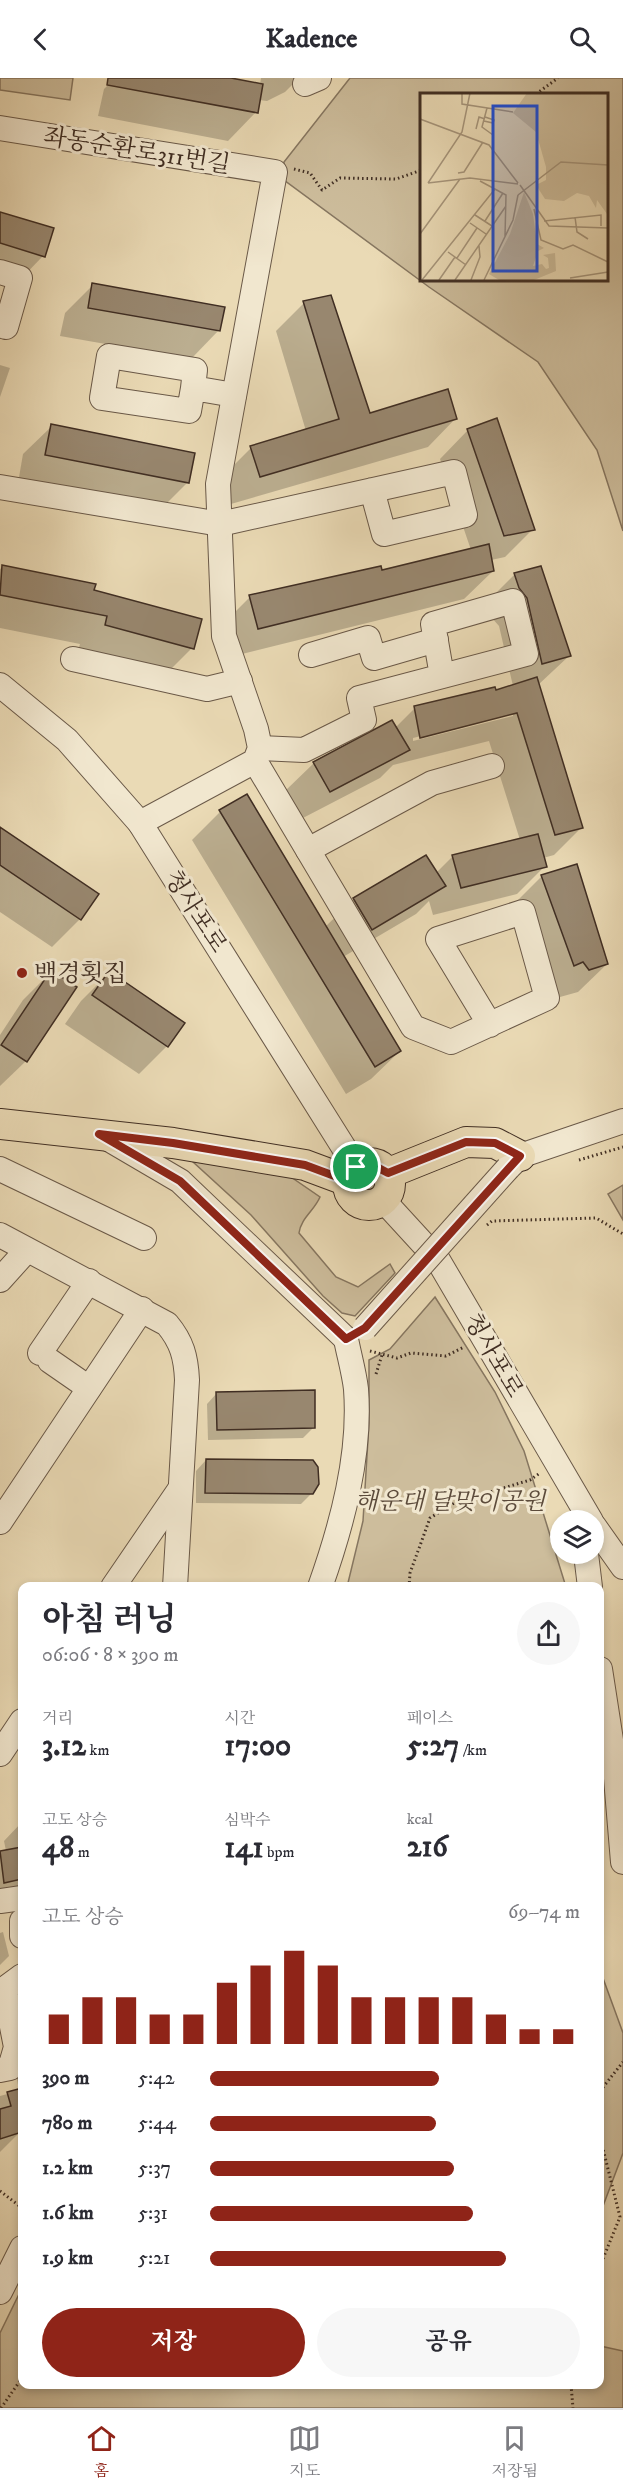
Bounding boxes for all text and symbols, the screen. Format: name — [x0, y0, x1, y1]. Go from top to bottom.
text: Kadence — [266, 22, 357, 56]
icon: back — [24, 23, 57, 56]
icon: search — [566, 23, 599, 56]
inset map — [420, 93, 608, 280]
street label: 좌동순환로311번길 — [41, 121, 232, 181]
street label: 청사포로 — [157, 864, 233, 959]
place label: 백경횟집 — [34, 959, 127, 989]
marker: 백경횟집 — [15, 966, 29, 980]
pin — [330, 1141, 381, 1192]
icon: arrive — [339, 1150, 372, 1183]
street label: 청사포로 — [457, 1308, 529, 1403]
park label: 해운대 달맞이공원 — [355, 1487, 547, 1517]
map controls — [550, 1510, 604, 1564]
button: layers — [550, 1510, 604, 1564]
text: 아침 러닝 — [42, 1600, 177, 1641]
button: share — [517, 1602, 580, 1665]
text: 06:06 · 8 × 390 m — [42, 1643, 179, 1668]
text: 거리 — [42, 1708, 73, 1728]
text: 시간 — [224, 1708, 255, 1728]
text: 페이스 — [407, 1708, 453, 1728]
text: 3.12 — [42, 1728, 86, 1765]
text: 17:00 — [224, 1728, 291, 1765]
text: 5:27 — [407, 1728, 459, 1765]
text: km — [86, 1740, 109, 1760]
text: /km — [459, 1740, 487, 1760]
text: kcal — [407, 1809, 433, 1829]
text: 고도 상승 — [42, 1810, 107, 1830]
text: 심박수 — [224, 1810, 271, 1830]
text: 216 — [407, 1829, 448, 1866]
text: 48 — [42, 1830, 74, 1867]
text: 141 — [224, 1830, 264, 1867]
text: m — [74, 1842, 90, 1862]
text: bpm — [264, 1842, 295, 1862]
text: 69–74 m — [508, 1900, 580, 1925]
text: 고도 상승 — [42, 1905, 124, 1930]
text: 390 m — [42, 2066, 90, 2091]
text: 5:42 — [138, 2066, 175, 2091]
text: 780 m — [42, 2111, 93, 2136]
text: 5:44 — [138, 2111, 176, 2136]
text: 1.2 km — [42, 2156, 93, 2181]
text: 5:37 — [138, 2156, 171, 2181]
text: 1.6 km — [42, 2201, 94, 2226]
text: 5:31 — [138, 2201, 168, 2226]
text: 1.9 km — [42, 2246, 93, 2271]
text: 5:21 — [138, 2246, 170, 2271]
button: 저장 — [42, 2308, 305, 2377]
button: 공유 — [317, 2308, 580, 2377]
tab: 홈 — [85, 2422, 118, 2481]
tab: 지도 — [288, 2422, 321, 2481]
tab: 저장됨 — [492, 2422, 538, 2481]

